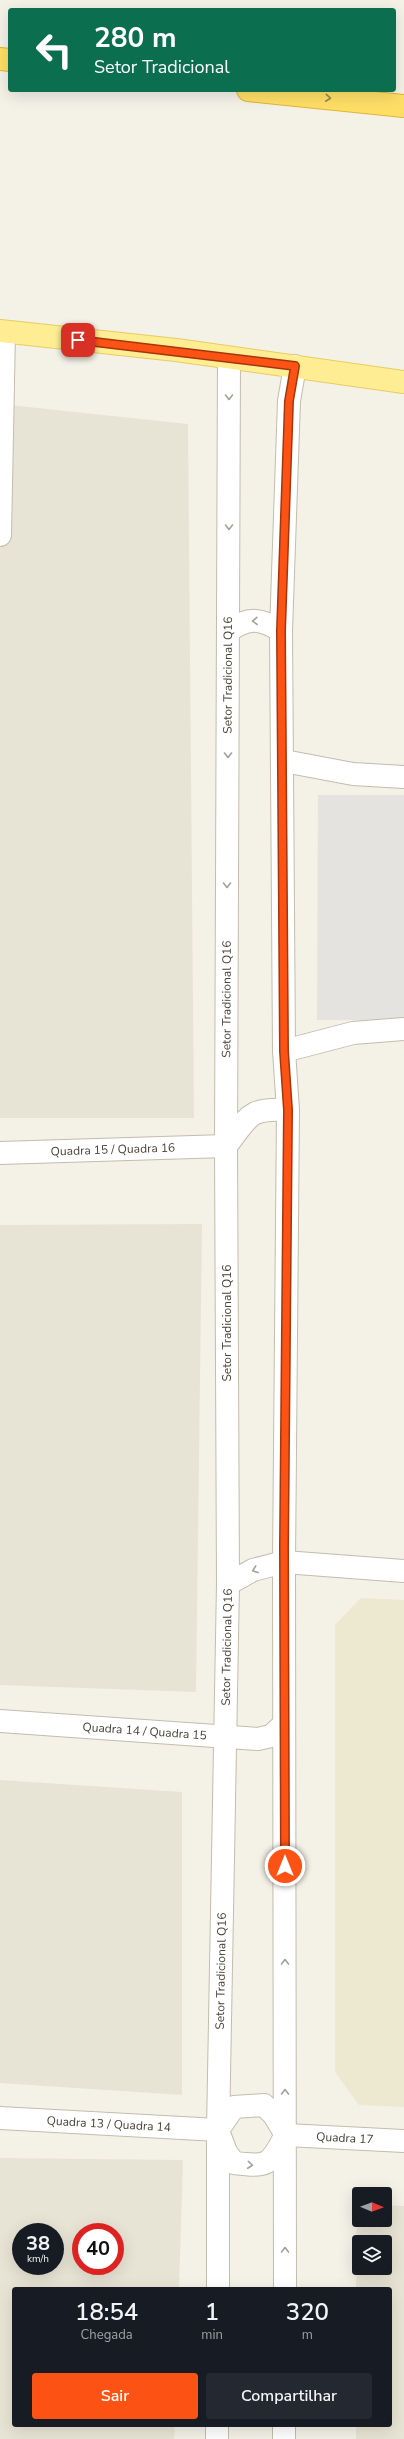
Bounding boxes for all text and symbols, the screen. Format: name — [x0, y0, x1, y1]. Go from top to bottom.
text: 280 m — [94, 19, 177, 57]
icon: left — [28, 24, 80, 76]
text: Setor Tradicional — [94, 55, 230, 79]
one-way arrow — [325, 94, 331, 103]
pin — [61, 323, 95, 357]
icon: arrive — [67, 329, 89, 351]
one-way arrow — [225, 394, 233, 400]
one-way arrow — [225, 524, 233, 530]
street label: Setor Tradicional Q16 — [220, 616, 236, 734]
one-way arrow — [252, 617, 258, 625]
one-way arrow — [224, 752, 232, 758]
one-way arrow — [223, 882, 231, 888]
street label: Setor Tradicional Q16 — [218, 940, 235, 1058]
street label: Quadra 15 / Quadra 16 — [50, 1140, 175, 1159]
street label: Setor Tradicional Q16 — [219, 1264, 235, 1382]
one-way arrow — [252, 1566, 259, 1574]
street label: Setor Tradicional Q16 — [218, 1588, 236, 1706]
street label: Quadra 14 / Quadra 15 — [82, 1719, 207, 1743]
position arrow — [264, 1845, 306, 1887]
street label: Setor Tradicional Q16 — [212, 1912, 230, 2030]
one-way arrow — [281, 1959, 289, 1965]
one-way arrow — [281, 2089, 289, 2095]
street label: Quadra 13 / Quadra 14 — [46, 2113, 171, 2135]
street label: Quadra 17 — [316, 2129, 374, 2147]
one-way arrow — [247, 2160, 253, 2169]
north arrow — [352, 2187, 392, 2227]
map controls — [352, 2187, 392, 2275]
speed limit sign: 40 — [72, 2223, 124, 2275]
text: 38 — [26, 2230, 50, 2257]
button: layers — [352, 2235, 392, 2275]
one-way arrow — [281, 2247, 289, 2253]
text: km/h — [27, 2252, 49, 2266]
text: 18:54 — [75, 2296, 138, 2328]
text: 1 — [205, 2296, 219, 2328]
text: 320 — [286, 2296, 329, 2328]
text: Chegada — [81, 2326, 133, 2344]
text: min — [201, 2326, 223, 2344]
text: m — [302, 2326, 313, 2344]
button: Sair — [32, 2373, 198, 2419]
button: Compartilhar — [206, 2373, 372, 2419]

